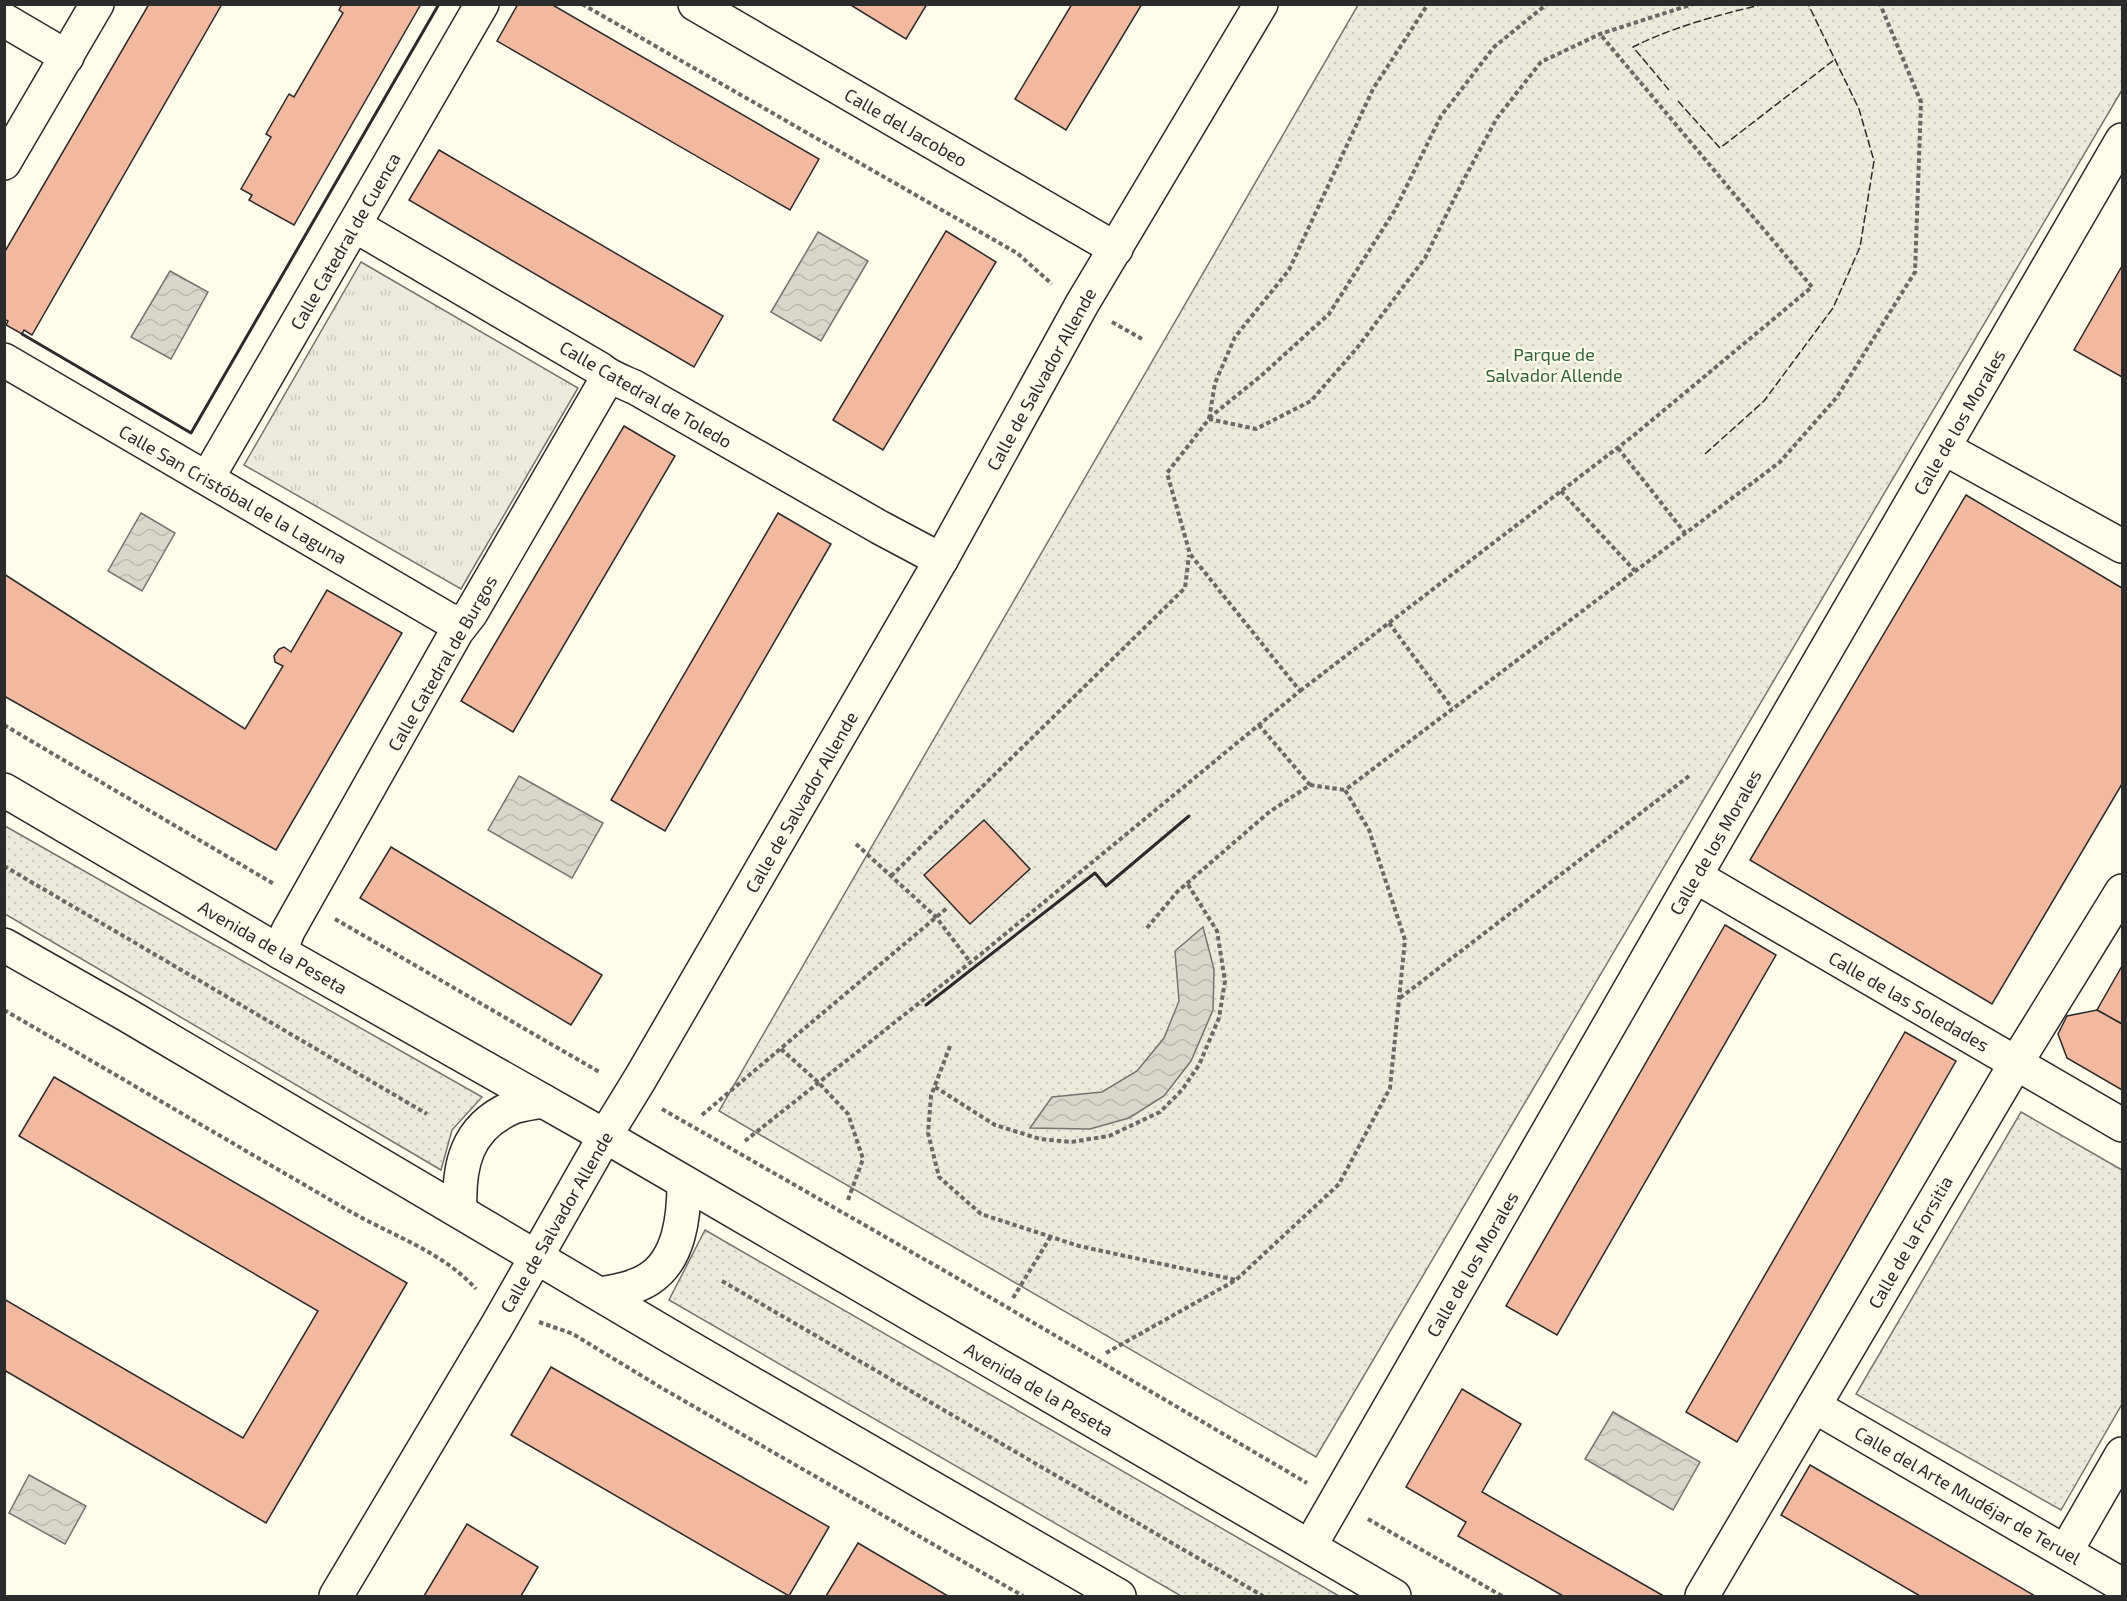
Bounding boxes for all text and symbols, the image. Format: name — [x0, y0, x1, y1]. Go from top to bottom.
street label: Calle del Jacobeo — [841, 83, 971, 171]
street label: Calle Catedral de Cuenca — [285, 149, 405, 333]
street label: Calle de Salvador Allende — [982, 284, 1100, 474]
street label: Calle Catedral de Toledo — [556, 336, 736, 452]
park label: Parque de Salvador Allende — [1485, 343, 1623, 386]
street label: Calle de los Morales — [1908, 345, 2010, 499]
street label: Calle San Cristóbal de la Laguna — [115, 420, 351, 568]
street label: Calle Catedral de Burgos — [383, 571, 501, 755]
street label: Calle de Salvador Allende — [740, 707, 862, 897]
street label: Calle de los Morales — [1664, 765, 1766, 919]
street label: Avenida de la Peseta — [195, 895, 351, 999]
street label: Calle de las Soledades — [1825, 946, 1993, 1056]
street label: Calle de Salvador Allende — [495, 1127, 617, 1317]
street label: Calle de la Forsitia — [1863, 1172, 1957, 1312]
street label: Calle de los Morales — [1421, 1187, 1523, 1341]
street label: Avenida de la Peseta — [961, 1337, 1117, 1441]
street label: Calle del Arte Mudéjar de Teruel — [1851, 1421, 2086, 1569]

